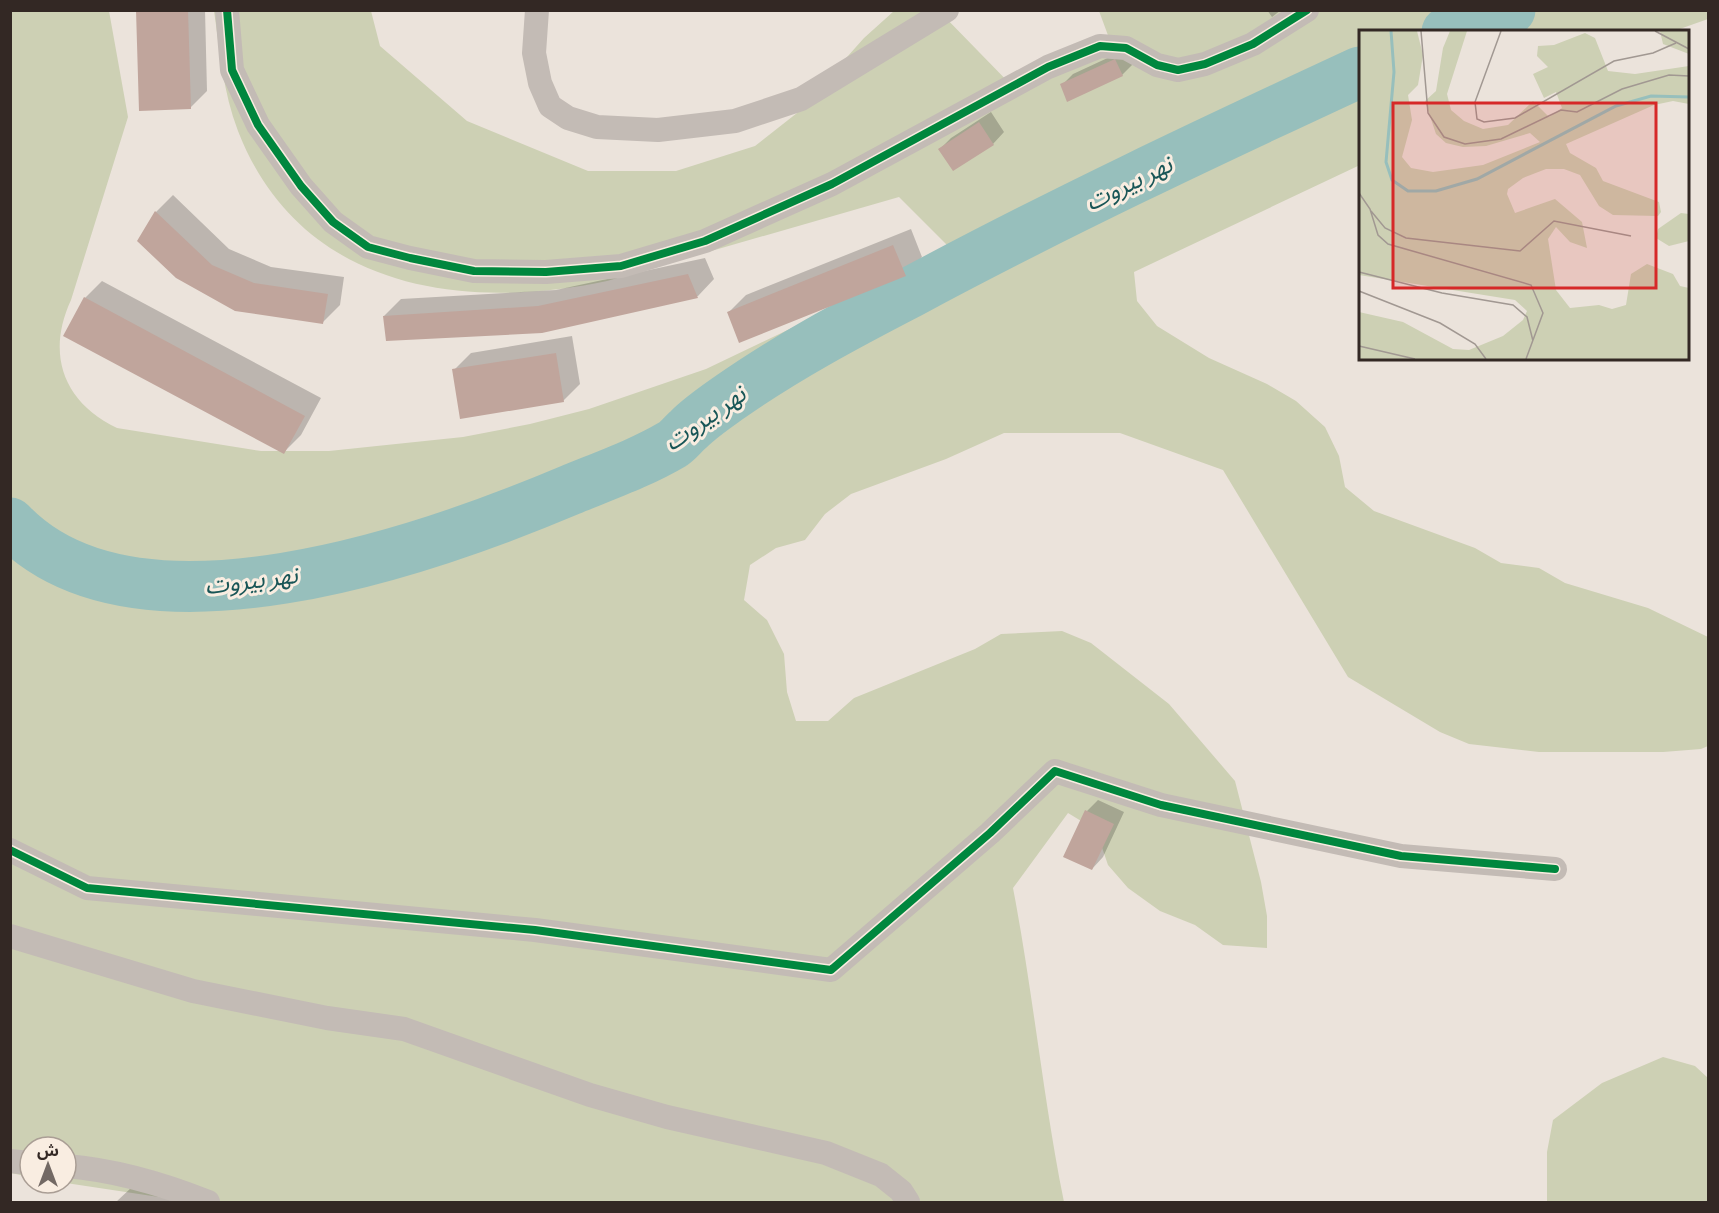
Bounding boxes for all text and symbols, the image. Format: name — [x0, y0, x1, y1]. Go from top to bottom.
inset map — [1359, 30, 1689, 360]
water label: نهر بيروت — [1080, 148, 1178, 216]
water label: نهر بيروت — [658, 377, 752, 456]
water label: نهر بيروت — [203, 559, 301, 600]
north arrow — [18, 1135, 78, 1195]
text: ش — [37, 1140, 59, 1160]

